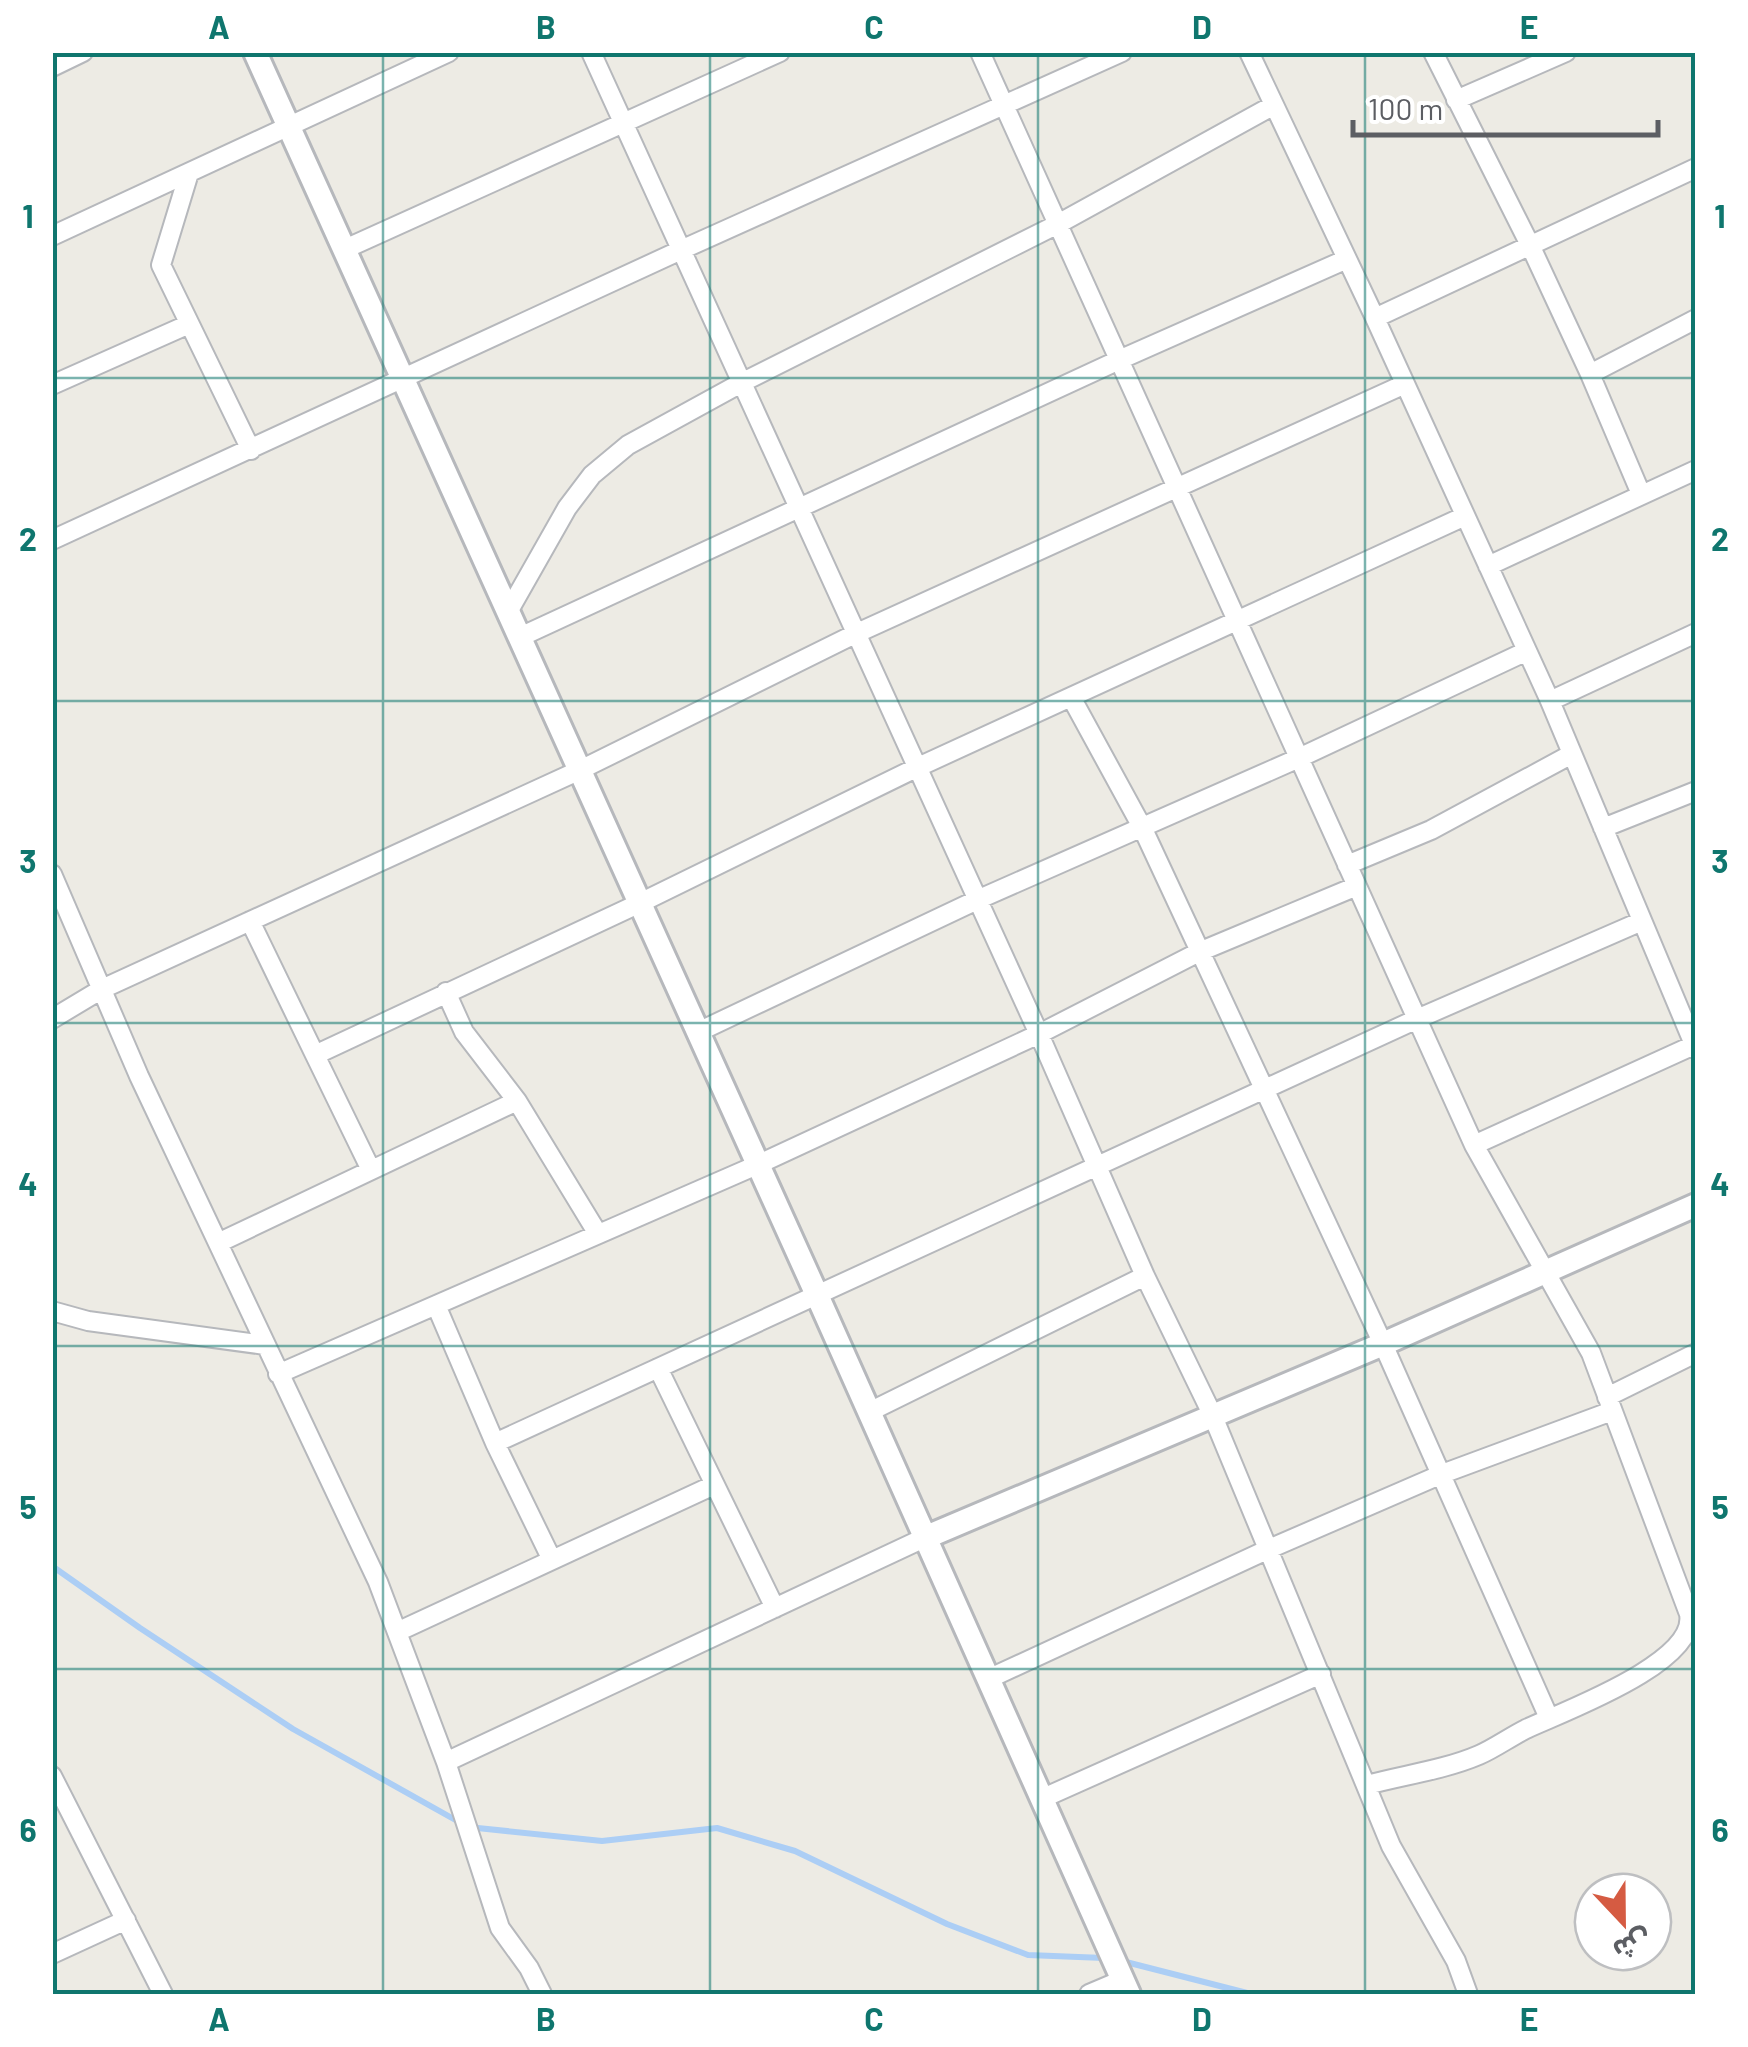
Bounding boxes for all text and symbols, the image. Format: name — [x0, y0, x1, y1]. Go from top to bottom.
text: A — [208, 7, 230, 45]
text: B — [536, 7, 556, 45]
text: C — [864, 7, 884, 45]
text: D — [1192, 7, 1212, 45]
text: E — [1520, 7, 1538, 45]
scale bar — [1353, 75, 1658, 137]
text: 100 m — [1368, 90, 1443, 126]
text: 1 — [22, 196, 34, 234]
text: 1 — [1714, 196, 1726, 234]
text: 2 — [19, 519, 37, 557]
text: 2 — [1711, 519, 1729, 557]
text: 3 — [19, 841, 37, 879]
text: 3 — [1711, 841, 1729, 879]
text: 4 — [18, 1164, 38, 1202]
text: 4 — [1710, 1164, 1730, 1202]
text: 5 — [19, 1487, 37, 1525]
text: 5 — [1711, 1487, 1729, 1525]
text: 6 — [19, 1810, 37, 1848]
text: 6 — [1711, 1810, 1729, 1848]
north arrow — [1573, 1872, 1673, 1972]
text: ش — [1609, 1923, 1657, 1969]
text: A — [208, 1999, 230, 2037]
text: B — [536, 1999, 556, 2037]
text: C — [864, 1999, 884, 2037]
text: D — [1192, 1999, 1212, 2037]
text: E — [1520, 1999, 1538, 2037]

